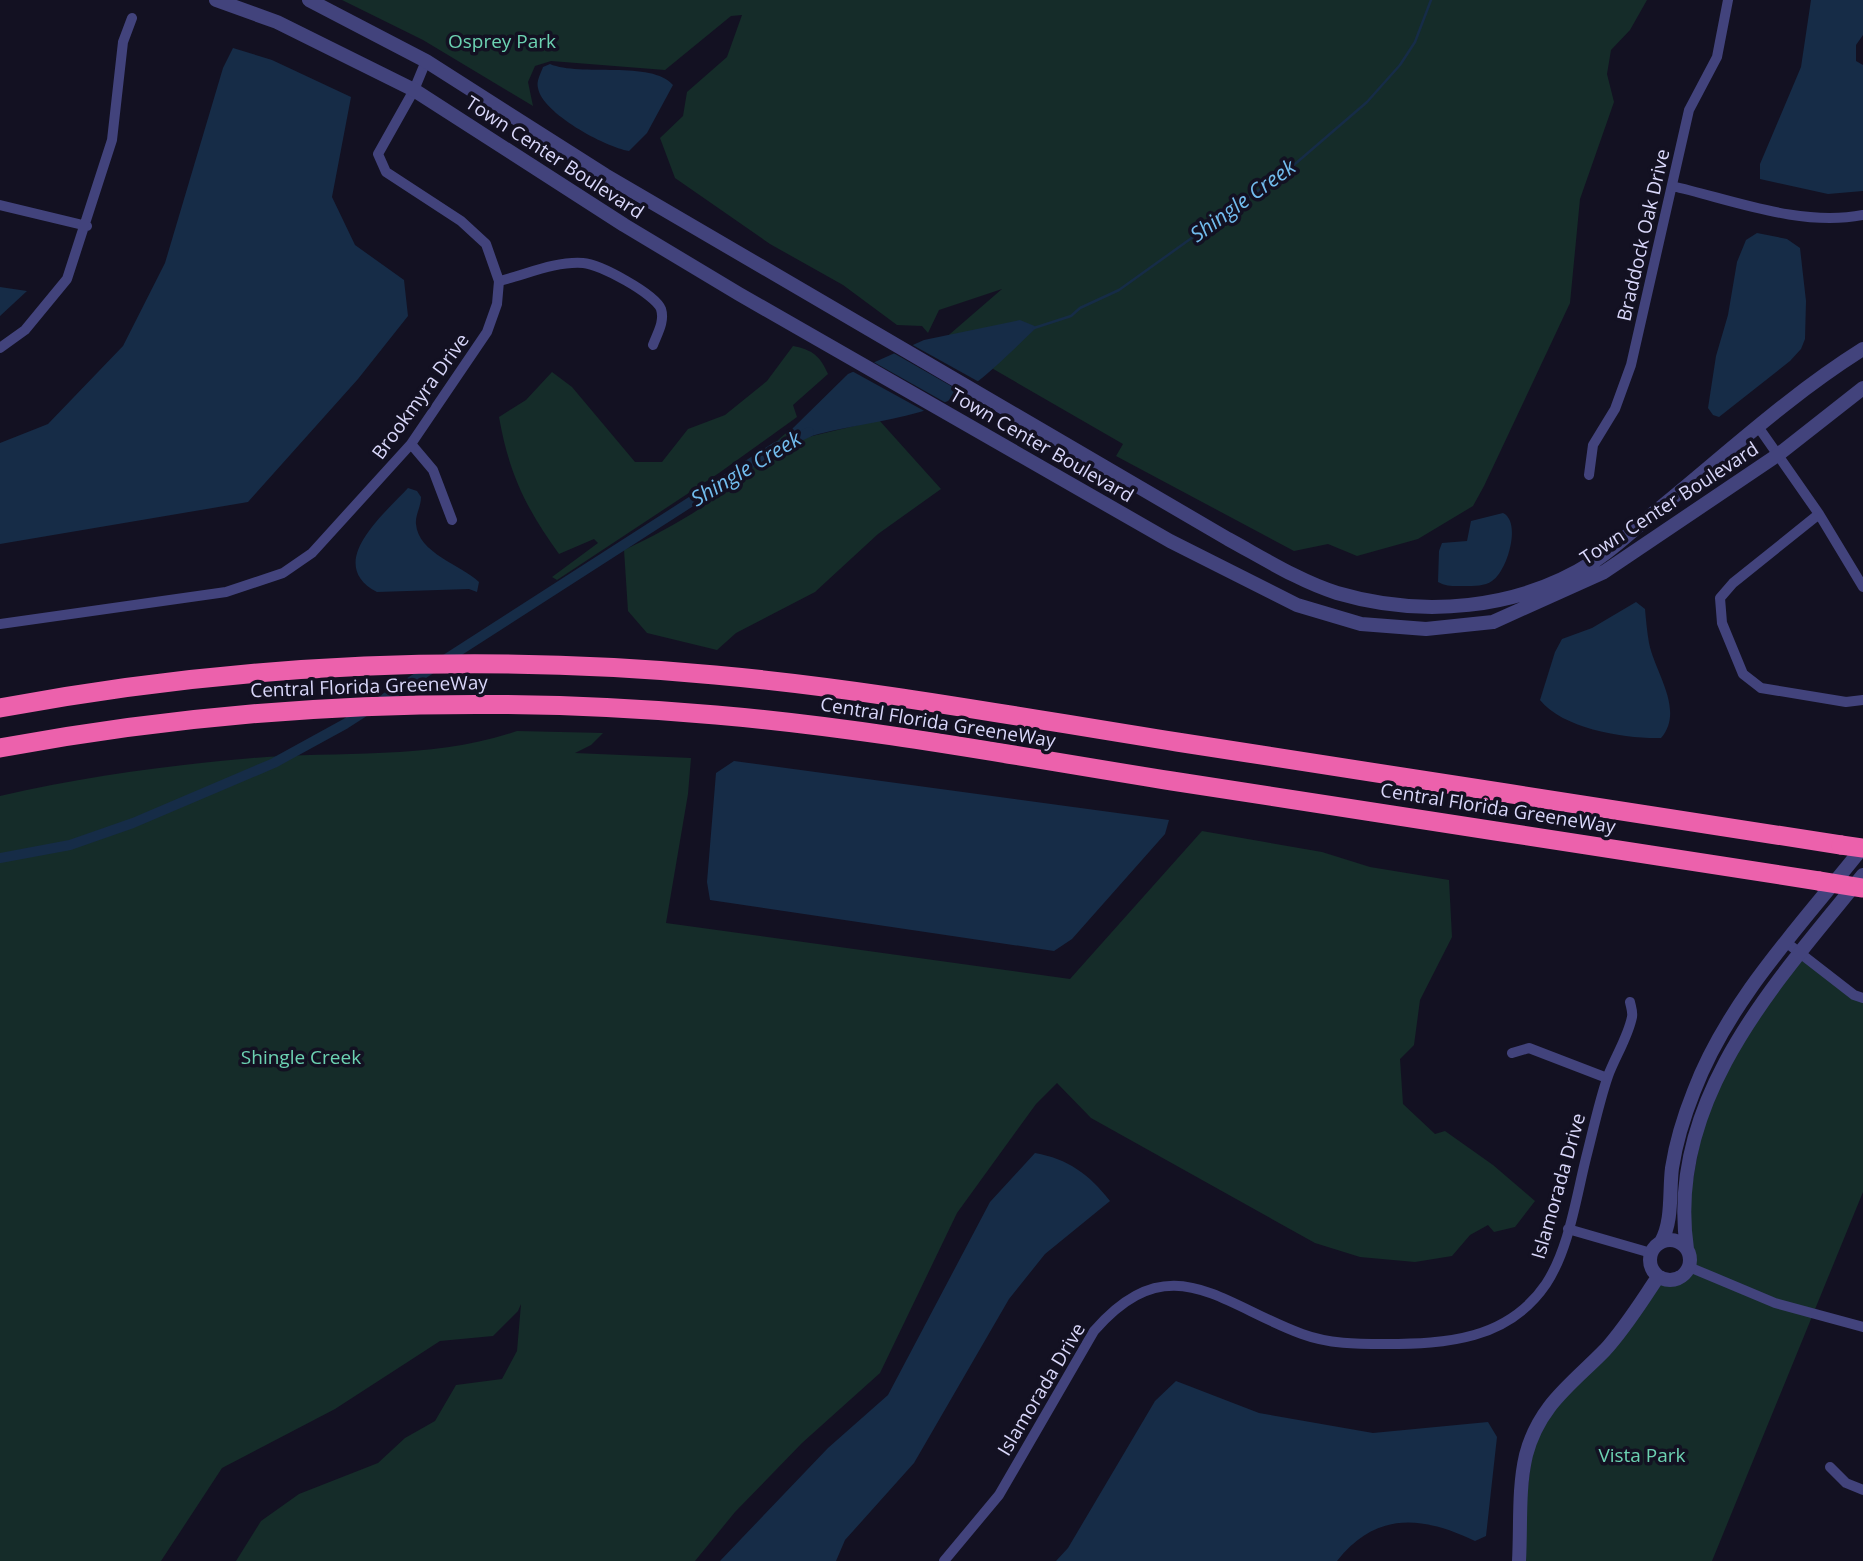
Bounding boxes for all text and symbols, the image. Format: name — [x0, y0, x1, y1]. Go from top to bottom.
park label: Osprey Park — [448, 28, 556, 54]
street label: Town Center Boulevard — [461, 89, 649, 225]
street label: Braddock Oak Drive — [1611, 146, 1675, 324]
water label: Shingle Creek — [1184, 152, 1301, 248]
street label: Brookmyra Drive — [365, 328, 475, 464]
street label: Town Center Boulevard — [945, 382, 1139, 508]
water label: Shingle Creek — [685, 424, 806, 512]
street label: Town Center Boulevard — [1575, 435, 1763, 571]
street label: Central Florida GreeneWay — [250, 669, 489, 703]
street label: Central Florida GreeneWay — [819, 691, 1058, 754]
street label: Central Florida GreeneWay — [1379, 777, 1618, 840]
park label: Shingle Creek — [241, 1044, 361, 1070]
street label: Islamorada Drive — [1525, 1110, 1591, 1262]
street label: Islamorada Drive — [991, 1318, 1091, 1460]
park label: Vista Park — [1598, 1442, 1686, 1468]

